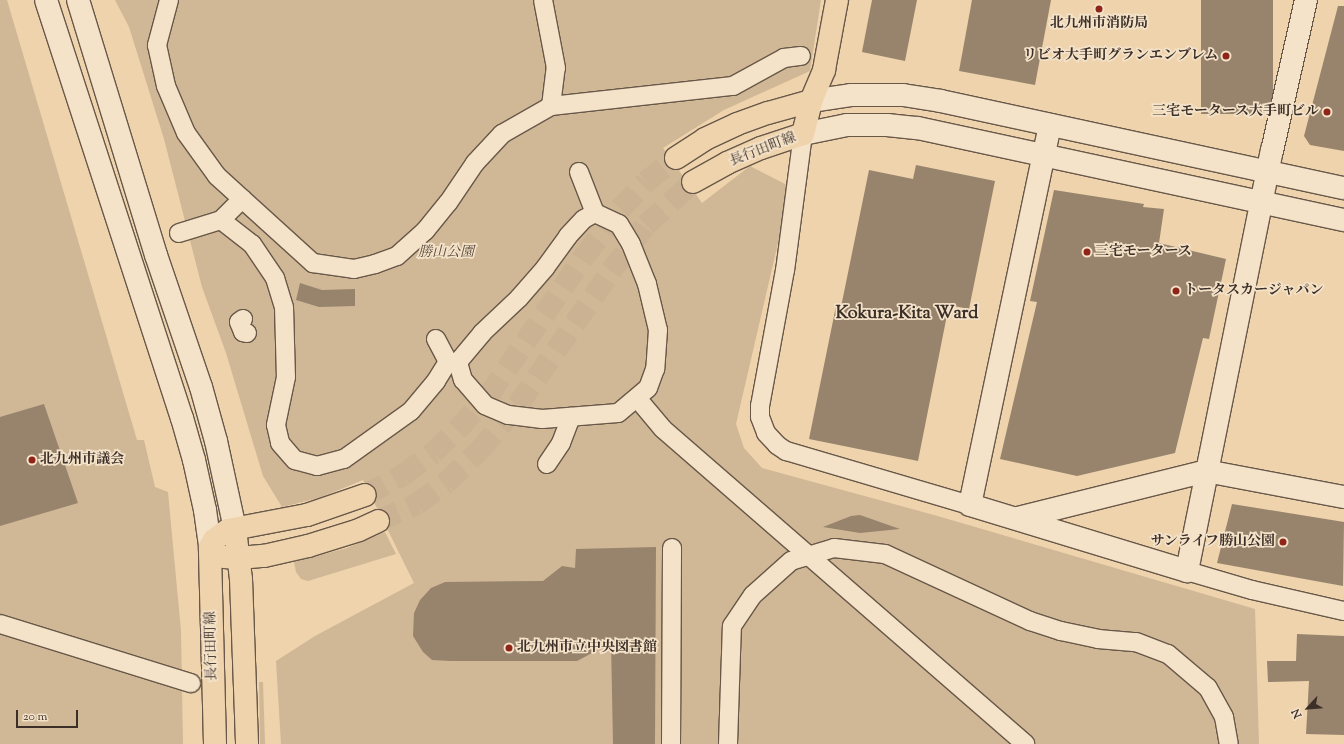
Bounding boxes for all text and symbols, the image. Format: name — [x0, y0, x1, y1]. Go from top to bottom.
marker: 北九州市消防局 — [1094, 4, 1104, 14]
place label: 北九州市消防局 — [1050, 16, 1148, 32]
place label: リビオ大手町グランエンブレム — [1022, 48, 1218, 64]
marker: リビオ大手町グランエンブレム — [1221, 51, 1231, 61]
place label: 三宅モータース大手町ビル — [1152, 104, 1319, 120]
marker: 三宅モータース大手町ビル — [1322, 107, 1332, 117]
street label: 長行田町線 — [727, 130, 799, 170]
place label: 三宅モータース — [1095, 244, 1192, 260]
park label: 勝山公園 — [418, 245, 474, 261]
marker: 三宅モータース — [1082, 247, 1092, 257]
place label: トータスカージャパン — [1184, 283, 1324, 299]
marker: トータスカージャパン — [1171, 286, 1181, 296]
district label: Kokura-Kita Ward — [836, 303, 978, 325]
place label: 北九州市議会 — [40, 452, 124, 468]
marker: 北九州市議会 — [27, 455, 37, 465]
place label: サンライフ勝山公園 — [1149, 534, 1275, 550]
marker: サンライフ勝山公園 — [1278, 537, 1288, 547]
street label: 長行田町線 — [203, 611, 221, 681]
place label: 北九州市立中央図書館 — [517, 640, 657, 656]
marker: 北九州市立中央図書館 — [504, 643, 514, 653]
north arrow — [1288, 688, 1328, 728]
scale bar — [18, 702, 80, 728]
text: N — [1288, 706, 1306, 721]
text: 20 m — [23, 708, 47, 726]

